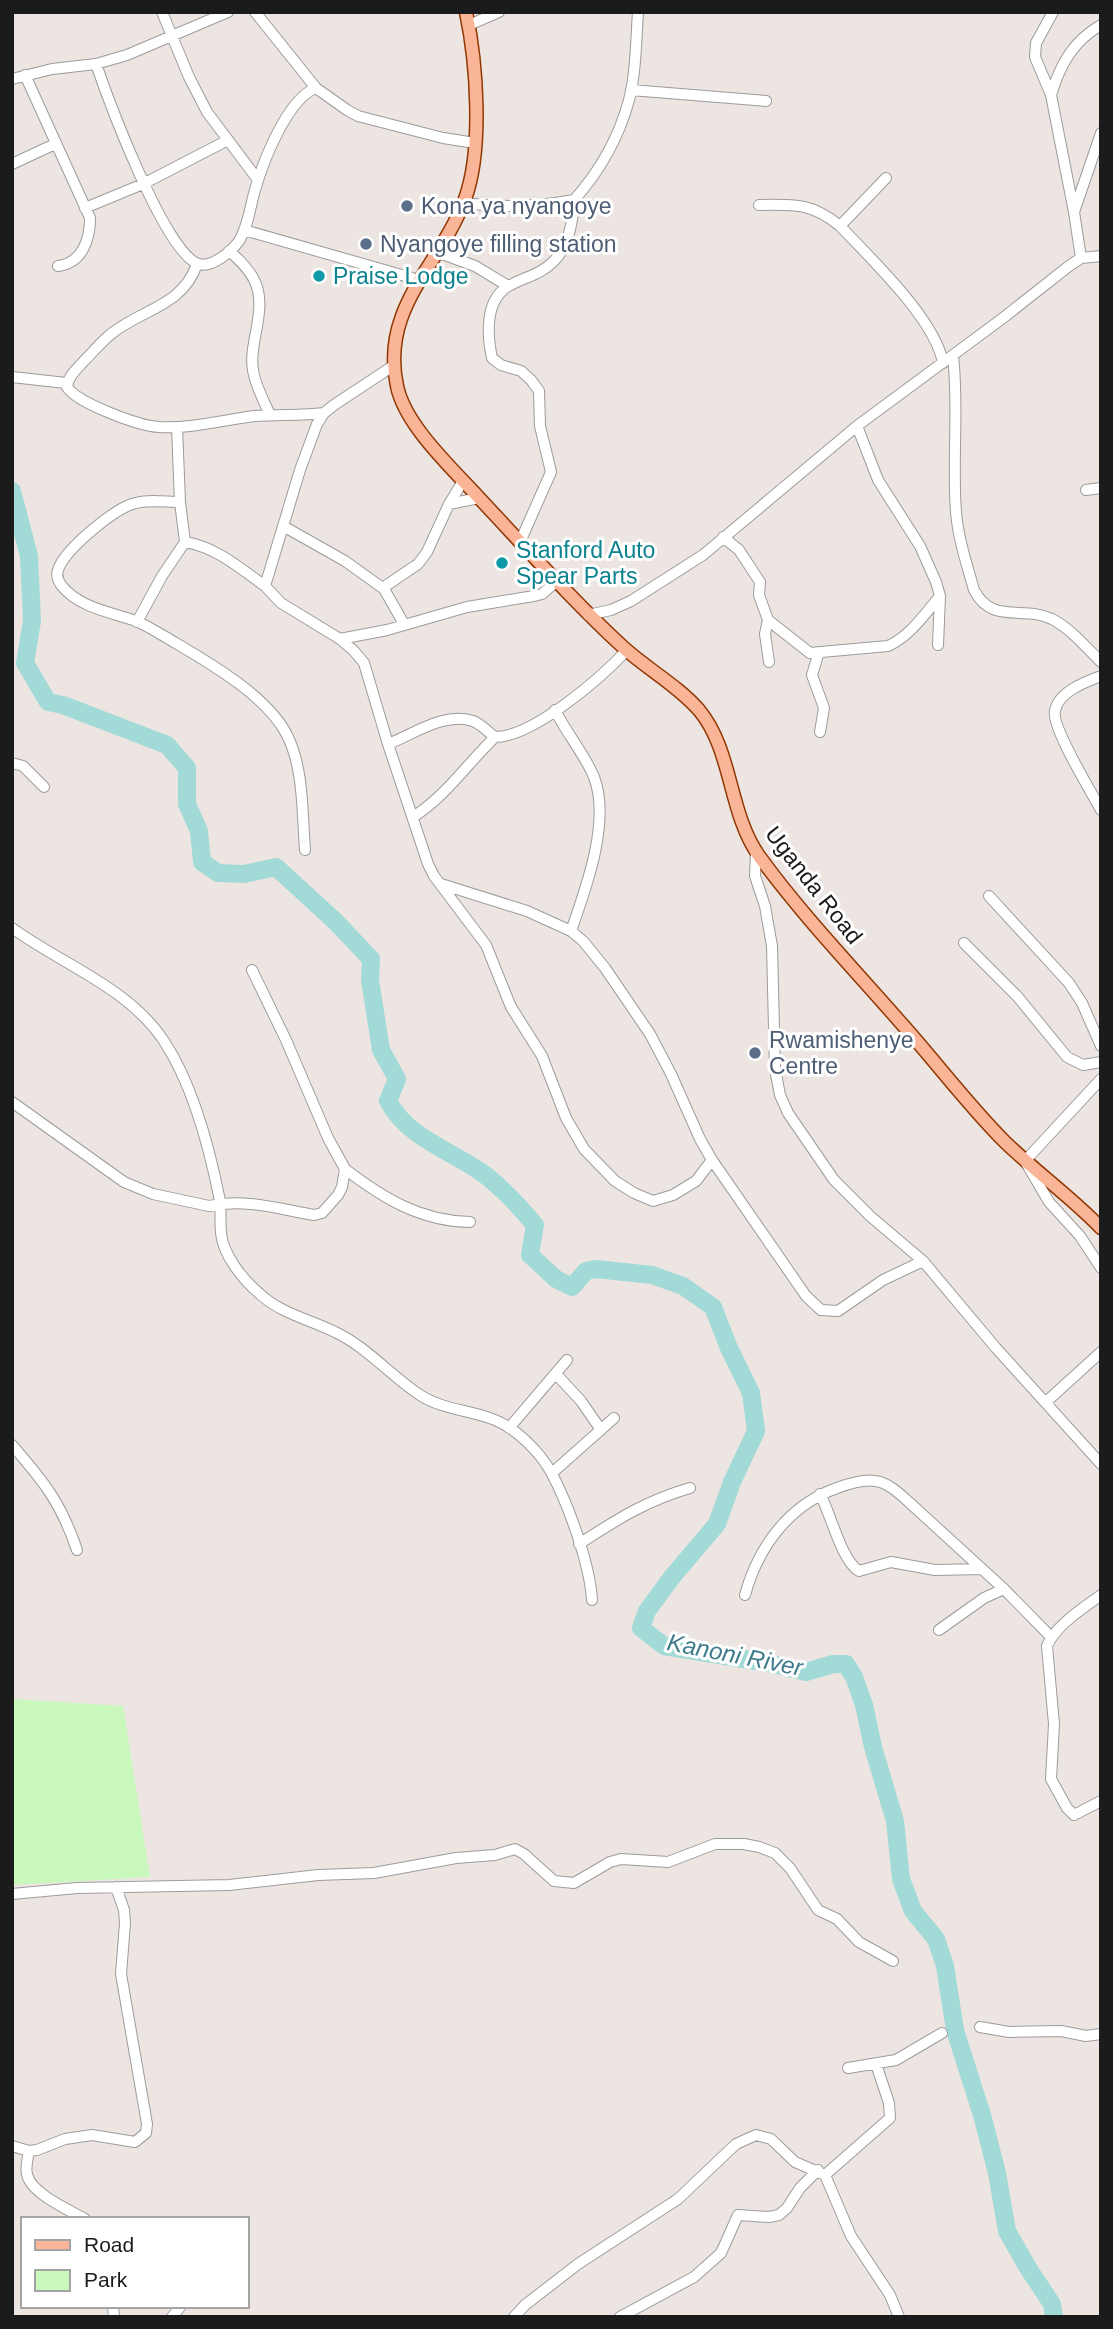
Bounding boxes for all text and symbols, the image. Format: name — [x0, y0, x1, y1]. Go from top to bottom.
place label: Kona ya nyangoye — [421, 193, 612, 219]
marker: Kona ya nyangoye — [399, 198, 415, 214]
place label: Nyangoye filling station — [380, 231, 617, 257]
marker: Nyangoye filling station — [358, 236, 374, 252]
place label: Praise Lodge — [333, 263, 469, 289]
marker: Praise Lodge — [311, 268, 327, 284]
place label: Stanford Auto Spear Parts — [516, 537, 655, 589]
marker: Stanford Auto Spear Parts — [494, 555, 510, 571]
street label: Uganda Road — [760, 821, 868, 949]
place label: Rwamishenye Centre — [769, 1027, 913, 1079]
marker: Rwamishenye Centre — [747, 1045, 763, 1061]
water label: Kanoni River — [665, 1628, 806, 1681]
legend — [21, 2217, 248, 2308]
text: Road — [84, 2233, 134, 2256]
text: Park — [84, 2268, 128, 2291]

